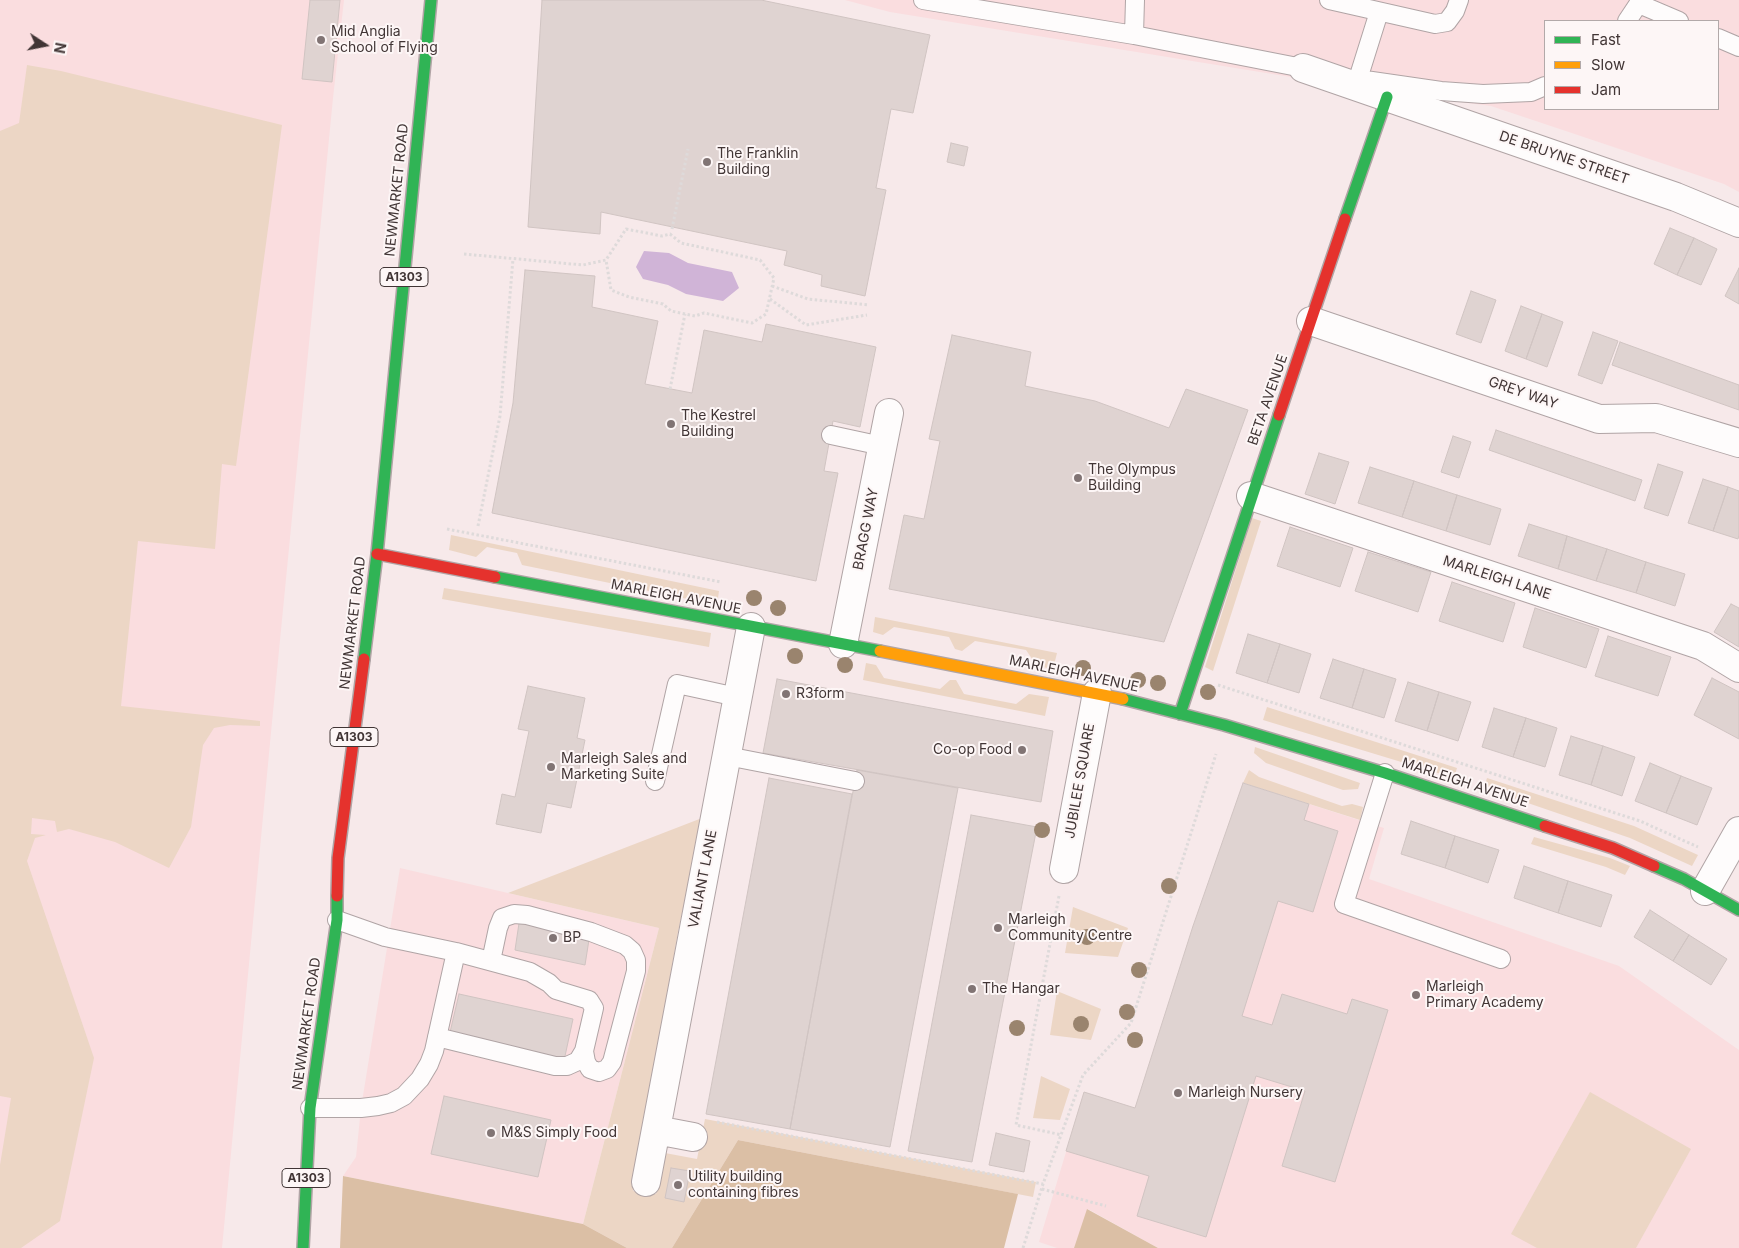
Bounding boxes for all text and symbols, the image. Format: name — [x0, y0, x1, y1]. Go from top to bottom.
north arrow — [20, 20, 70, 70]
legend — [1544, 20, 1719, 110]
place label: Mid Anglia School of Flying — [331, 24, 438, 56]
text: Fast — [1591, 30, 1621, 49]
marker: Mid Anglia School of Flying — [315, 34, 327, 46]
text: N — [51, 41, 70, 55]
text: Slow — [1591, 55, 1625, 74]
text: Jam — [1591, 80, 1621, 99]
street label: NEWMARKET ROAD — [382, 123, 412, 257]
street label: DE BRUYNE STREET — [1497, 128, 1631, 188]
place label: The Franklin Building — [717, 146, 798, 178]
marker: The Franklin Building — [701, 156, 713, 168]
road number: A1303 — [380, 268, 428, 286]
street label: BETA AVENUE — [1245, 352, 1291, 448]
street label: GREY WAY — [1486, 373, 1560, 413]
place label: The Kestrel Building — [681, 408, 756, 441]
marker: The Kestrel Building — [665, 418, 677, 430]
place label: The Olympus Building — [1088, 462, 1176, 494]
marker: The Olympus Building — [1072, 472, 1084, 484]
street label: BRAGG WAY — [850, 487, 882, 571]
street label: MARLEIGH LANE — [1441, 553, 1553, 603]
street label: NEWMARKET ROAD — [337, 556, 369, 690]
street label: MARLEIGH AVENUE — [609, 576, 743, 618]
street label: MARLEIGH AVENUE — [1008, 652, 1140, 696]
place label: R3form — [796, 686, 845, 702]
marker: R3form — [780, 688, 792, 700]
street label: JUBILEE SQUARE — [1062, 722, 1098, 840]
road number: A1303 — [330, 728, 378, 746]
place label: Co-op Food — [933, 742, 1012, 758]
marker: Co-op Food — [1016, 744, 1028, 756]
place label: Marleigh Sales and Marketing Suite — [561, 751, 687, 784]
street label: MARLEIGH AVENUE — [1399, 755, 1531, 811]
marker: Marleigh Sales and Marketing Suite — [545, 761, 557, 773]
street label: VALIANT LANE — [685, 828, 721, 930]
place label: Marleigh Community Centre — [1008, 912, 1132, 944]
marker: Marleigh Community Centre — [992, 922, 1004, 934]
place label: BP — [563, 930, 581, 946]
marker: BP — [547, 932, 559, 944]
street label: NEWMARKET ROAD — [289, 957, 325, 1091]
place label: Marleigh Primary Academy — [1426, 979, 1544, 1012]
place label: The Hangar — [982, 981, 1060, 997]
marker: The Hangar — [966, 983, 978, 995]
marker: Marleigh Primary Academy — [1410, 989, 1422, 1001]
place label: Marleigh Nursery — [1188, 1085, 1303, 1101]
marker: Marleigh Nursery — [1172, 1087, 1184, 1099]
place label: M&S Simply Food — [501, 1125, 617, 1141]
marker: M&S Simply Food — [485, 1127, 497, 1139]
road number: A1303 — [282, 1168, 330, 1188]
place label: Utility building containing fibres — [688, 1169, 799, 1202]
marker: Utility building containing fibres — [672, 1179, 684, 1191]

